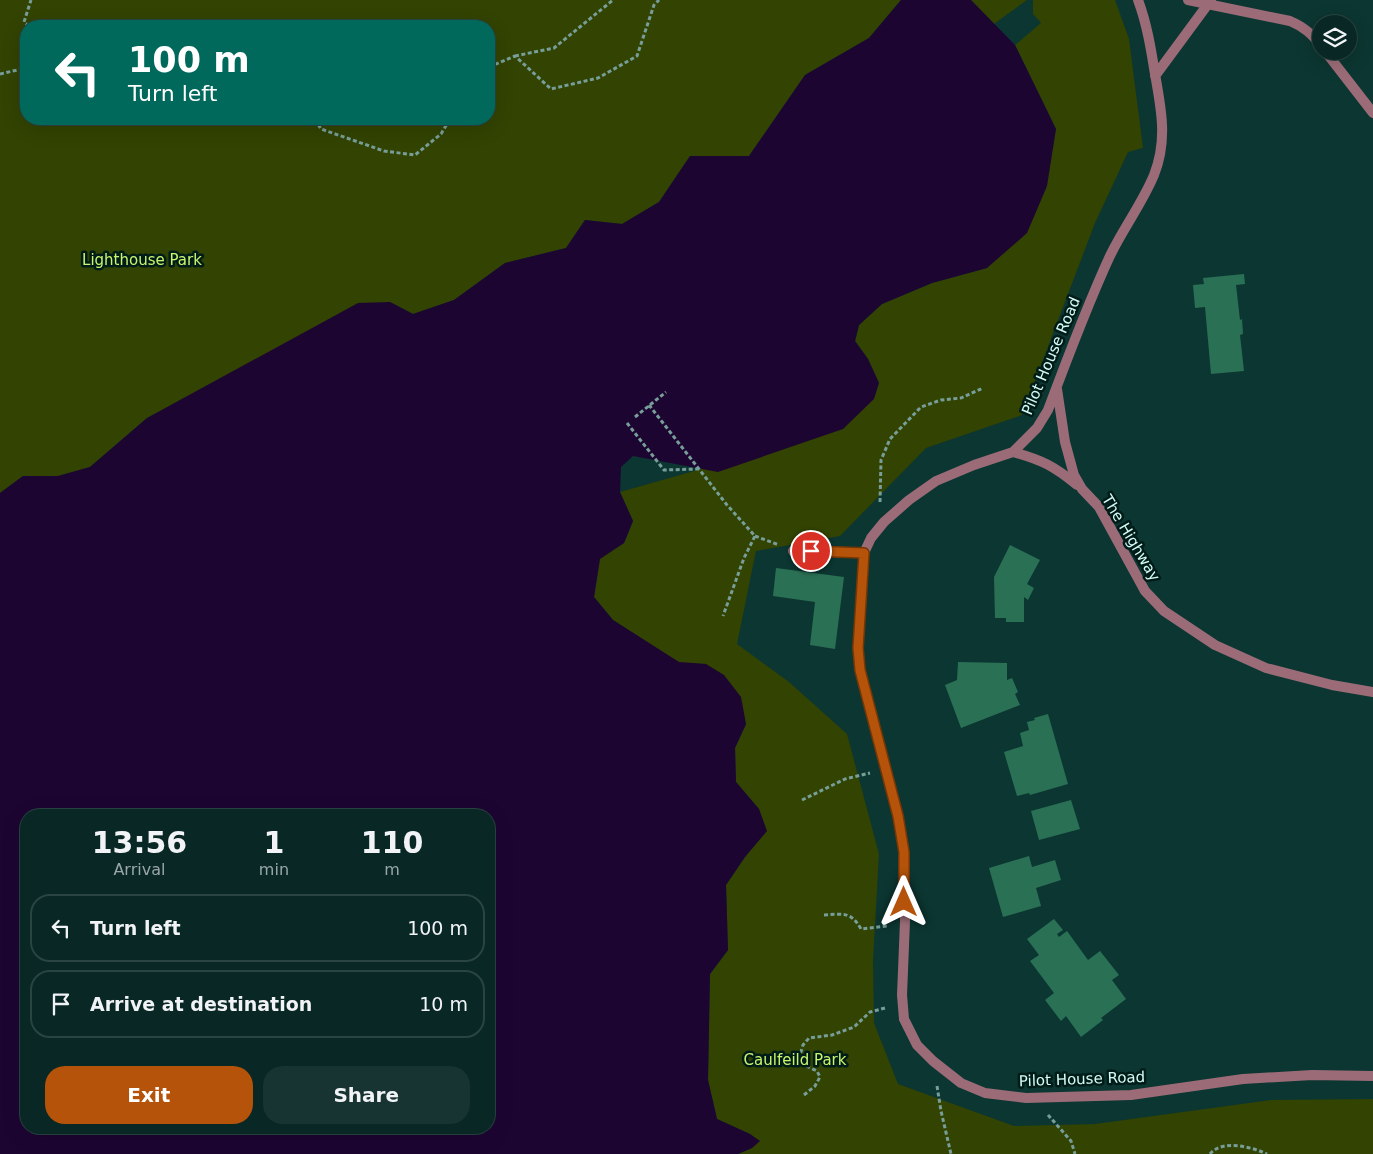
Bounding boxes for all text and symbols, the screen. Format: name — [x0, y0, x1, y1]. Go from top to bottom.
map controls — [1312, 15, 1357, 60]
button: layers — [1312, 15, 1357, 60]
icon: left — [45, 40, 110, 105]
text: 100 m — [128, 40, 250, 80]
text: Turn left — [128, 81, 217, 106]
park label: Lighthouse Park — [82, 251, 202, 269]
street label: Pilot House Road — [1018, 294, 1084, 418]
street label: The Highway — [1098, 491, 1164, 585]
pin — [790, 530, 832, 572]
icon: arrive — [797, 537, 825, 565]
text: 13:56 — [92, 825, 187, 860]
text: 1 — [263, 825, 284, 860]
text: 110 — [361, 825, 423, 860]
text: Arrival — [113, 860, 165, 879]
text: min — [259, 860, 289, 879]
text: m — [384, 860, 400, 879]
position arrow — [877, 875, 929, 927]
icon: left — [47, 914, 75, 942]
text: Turn left — [90, 917, 181, 939]
text: 100 m — [407, 917, 468, 939]
icon: arrive — [47, 990, 75, 1018]
text: Arrive at destination — [90, 993, 312, 1015]
text: 10 m — [419, 993, 468, 1015]
park label: Caulfeild Park — [744, 1051, 847, 1069]
button: Exit — [45, 1066, 253, 1124]
button: Share — [263, 1066, 470, 1124]
street label: Pilot House Road — [1019, 1068, 1145, 1090]

